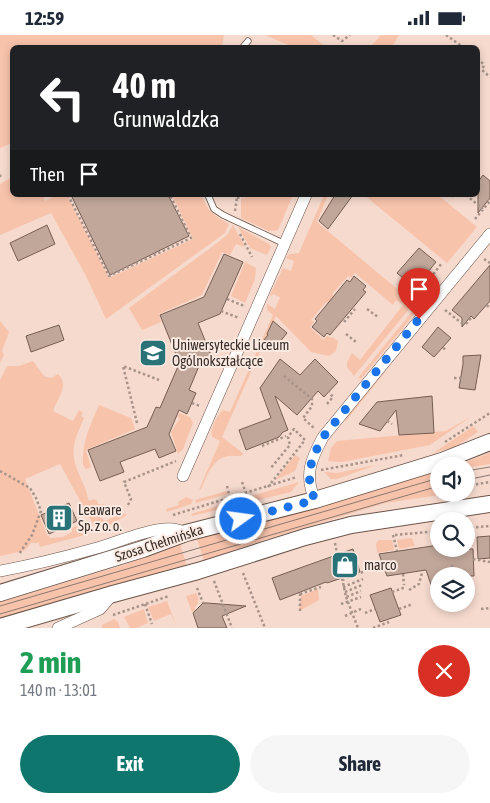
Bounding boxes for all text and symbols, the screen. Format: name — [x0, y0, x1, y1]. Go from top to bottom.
text: 12:59 — [25, 7, 64, 29]
icon: left — [30, 65, 95, 130]
text: 40 m — [113, 65, 176, 105]
text: Grunwaldzka — [113, 106, 219, 132]
icon: arrive — [75, 160, 103, 188]
text: Then — [30, 163, 65, 185]
pin — [398, 268, 440, 319]
icon: arrive — [405, 275, 433, 303]
place label: Uniwersyteckie Liceum Ogólnokształcące — [172, 337, 289, 369]
school or university icon: Uniwersyteckie Liceum Ogólnokształcące — [138, 338, 168, 368]
map controls — [430, 457, 475, 612]
button: sound — [430, 457, 475, 502]
position arrow — [214, 492, 266, 544]
place label: Leaware Sp. z o. o. — [78, 502, 122, 534]
building icon: Leaware Sp. z o. o. — [44, 503, 74, 533]
button: search — [430, 512, 475, 557]
street label: Szosa Chełmińska — [113, 521, 205, 565]
shop icon: marco — [330, 550, 360, 580]
place label: marco — [364, 557, 396, 573]
button: layers — [430, 567, 475, 612]
text: 2 min — [20, 645, 81, 679]
button: close — [418, 645, 470, 697]
text: 140 m · 13:01 — [20, 681, 97, 699]
button: Exit — [20, 735, 240, 793]
button: Share — [250, 735, 470, 793]

